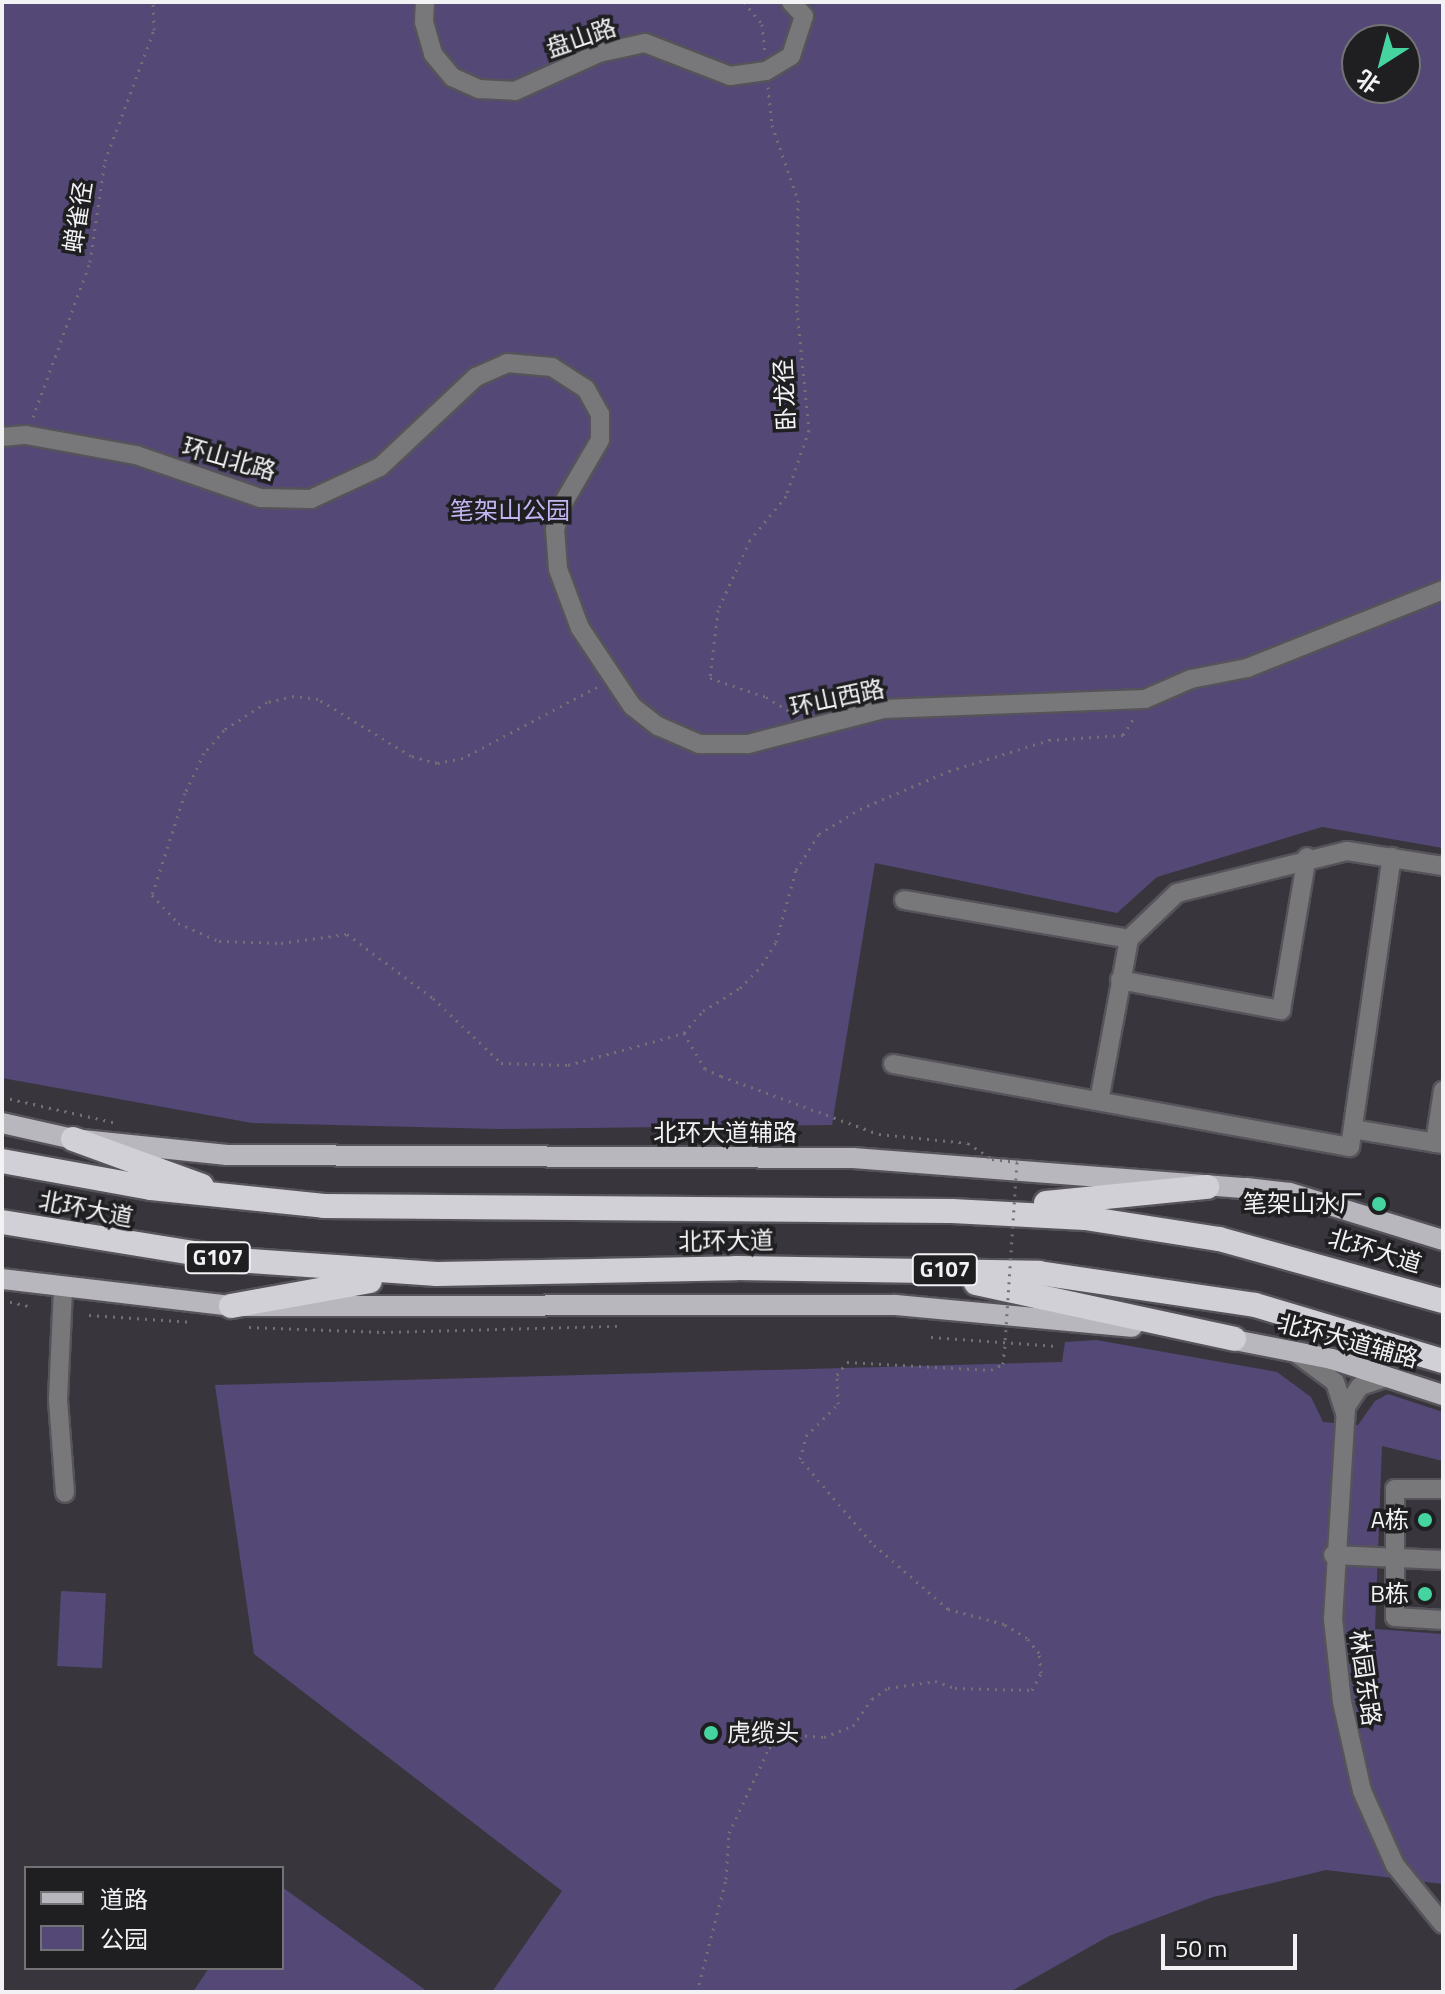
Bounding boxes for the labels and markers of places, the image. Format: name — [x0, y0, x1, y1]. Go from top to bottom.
place label: 笔架山水厂 — [1243, 1190, 1363, 1218]
marker: 笔架山水厂 — [1370, 1195, 1388, 1213]
place label: A栋 — [1371, 1506, 1409, 1534]
marker: A栋 — [1416, 1511, 1434, 1529]
place label: B栋 — [1370, 1580, 1409, 1608]
marker: B栋 — [1416, 1585, 1434, 1603]
place label: 虎缆头 — [727, 1719, 799, 1747]
marker: 虎缆头 — [702, 1724, 720, 1742]

